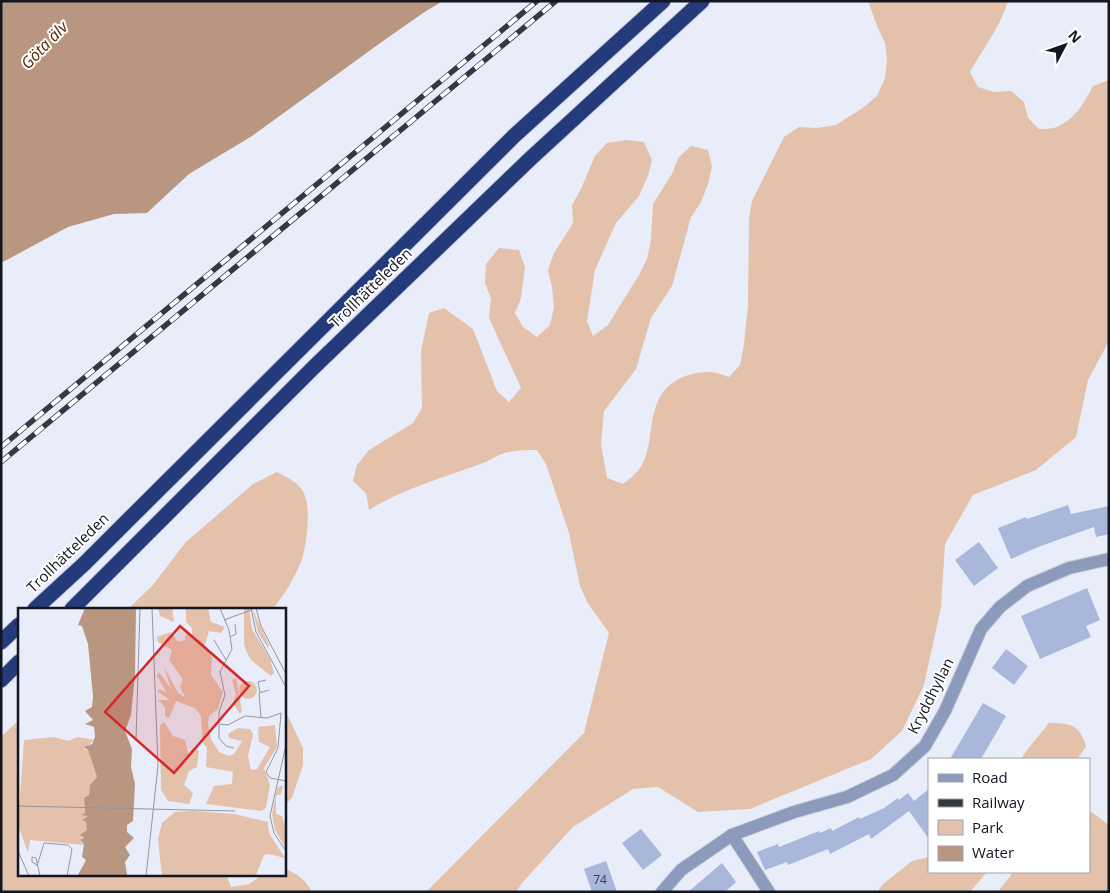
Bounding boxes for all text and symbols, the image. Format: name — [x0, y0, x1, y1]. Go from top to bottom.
water label: Göta älv — [16, 15, 73, 74]
north arrow — [1040, 20, 1090, 70]
text: N — [1064, 26, 1086, 47]
street label: Trollhätteleden — [325, 243, 416, 332]
street label: Trollhätteleden — [22, 508, 113, 597]
inset map — [18, 608, 285, 876]
street label: Kryddhyllan — [902, 654, 958, 737]
legend — [928, 758, 1090, 873]
text: Road — [972, 767, 1008, 787]
text: Railway — [972, 792, 1025, 812]
text: Park — [972, 817, 1003, 837]
text: Water — [972, 842, 1014, 862]
house number: 74 — [593, 871, 607, 888]

